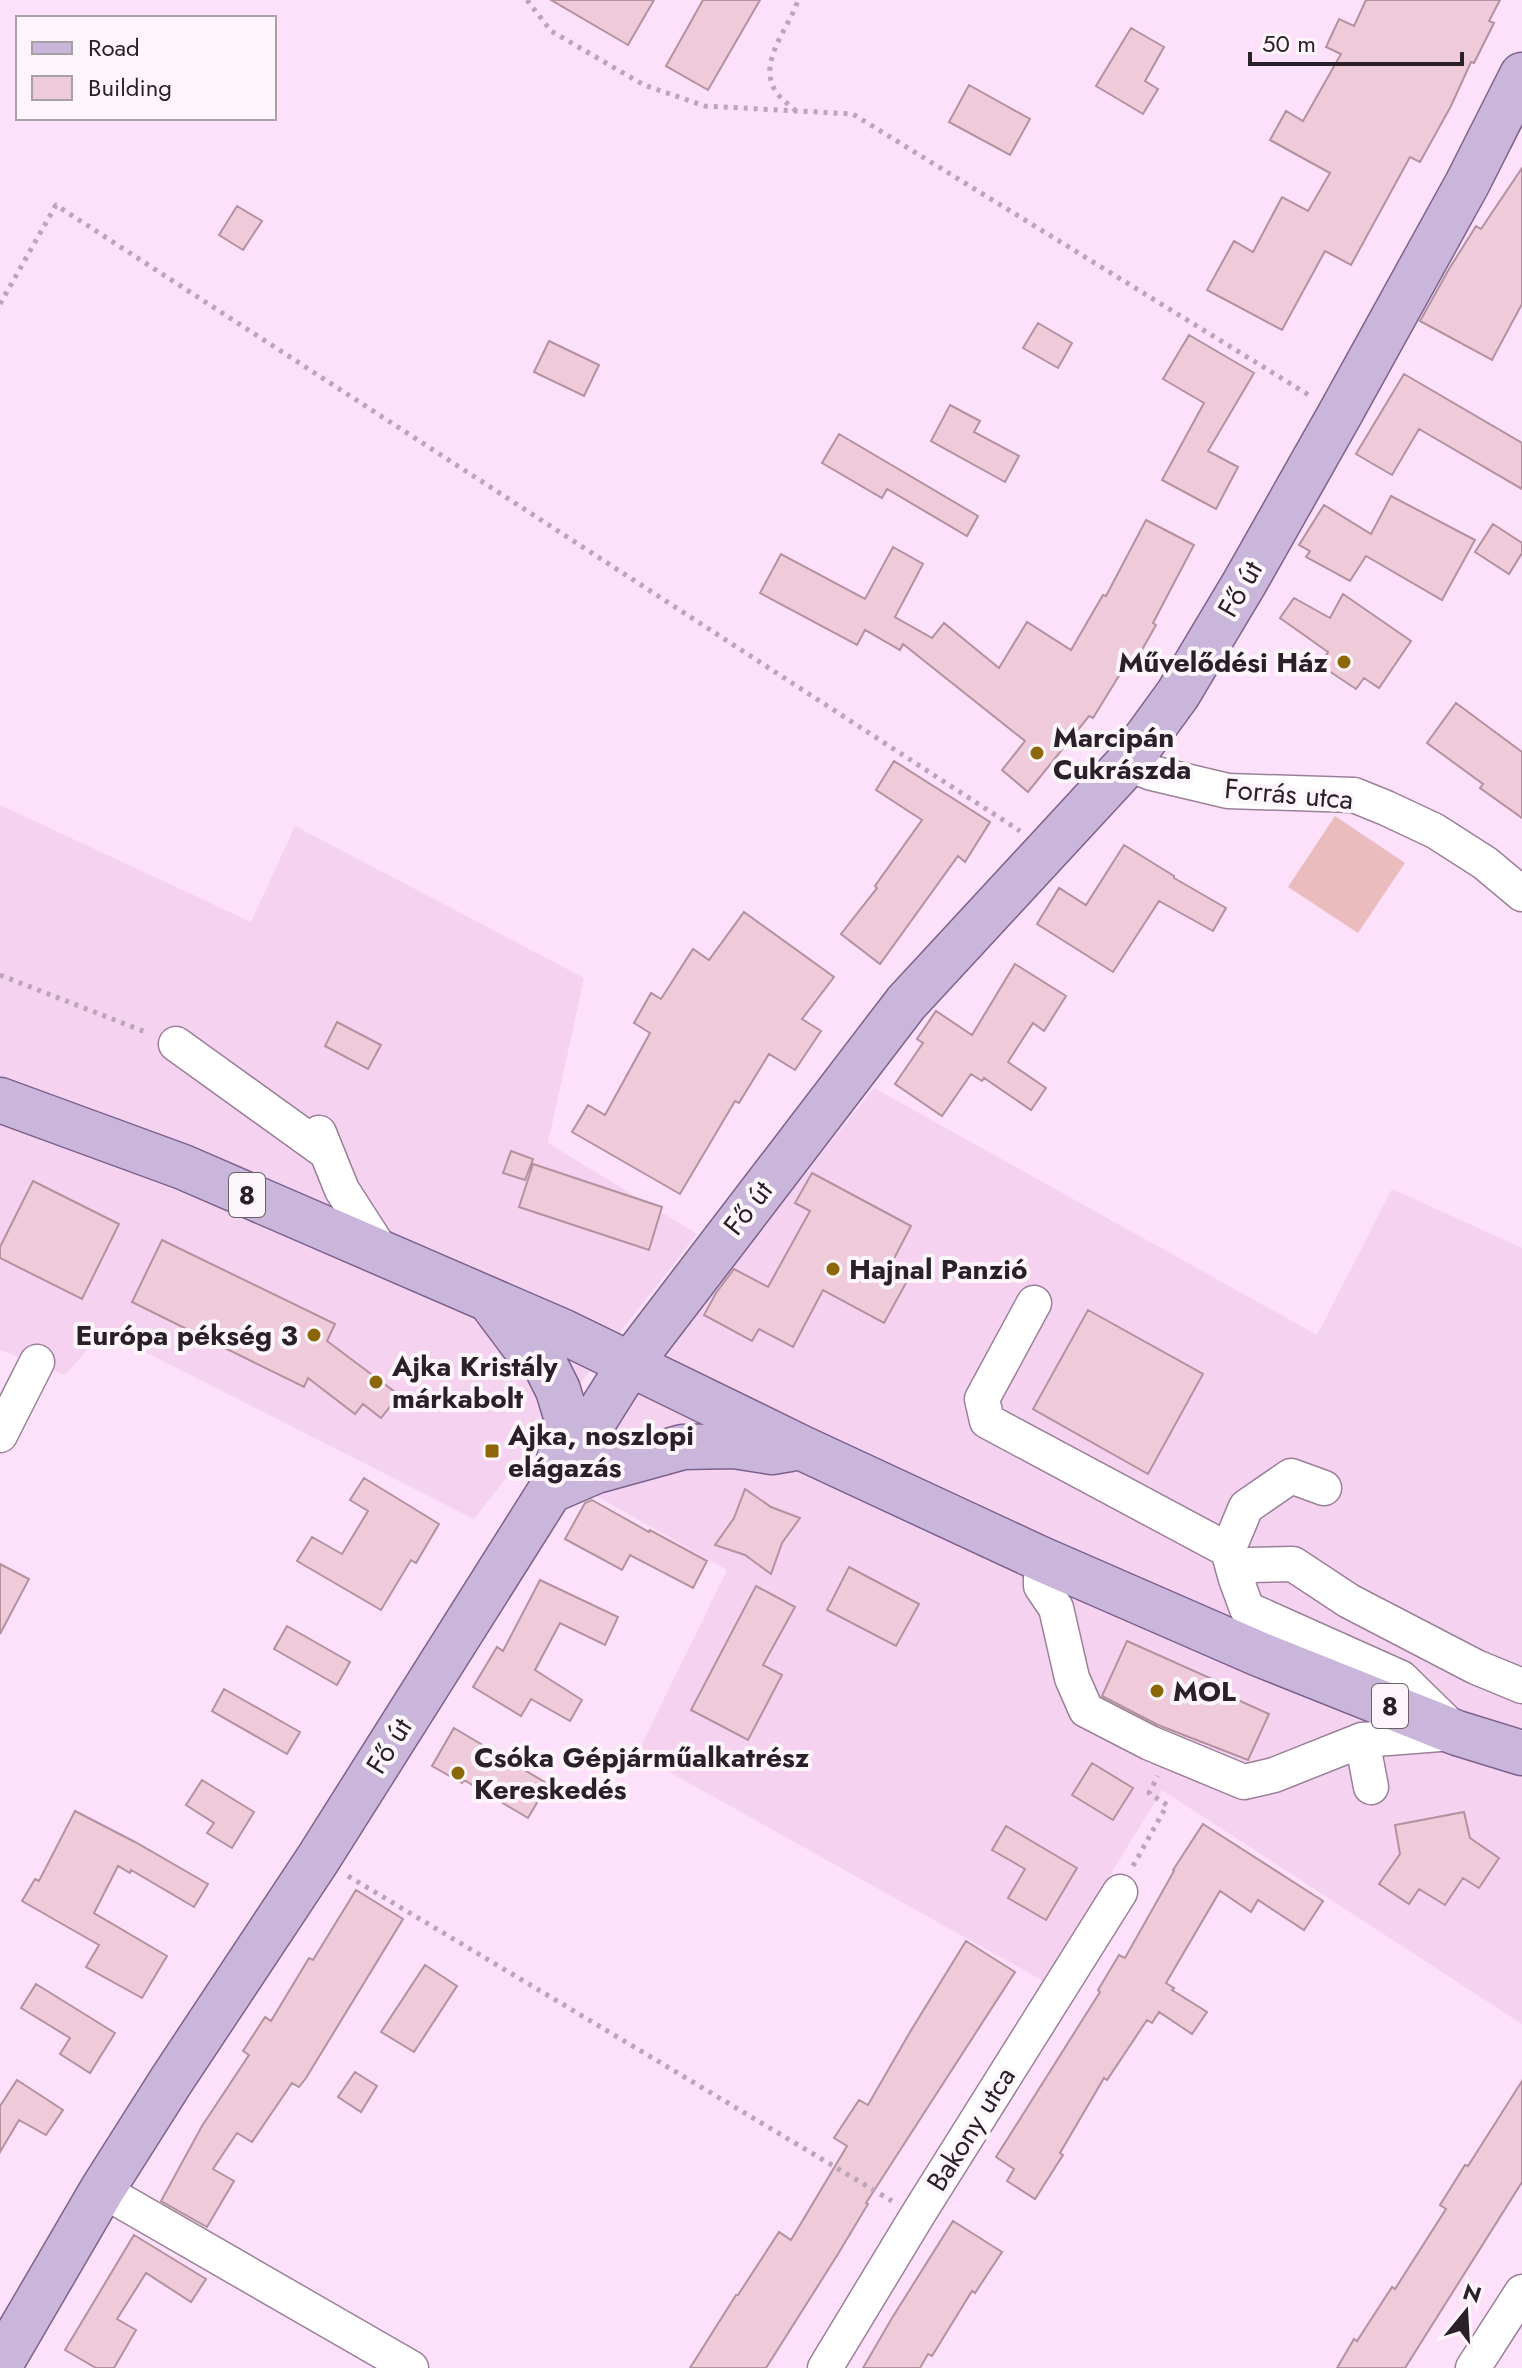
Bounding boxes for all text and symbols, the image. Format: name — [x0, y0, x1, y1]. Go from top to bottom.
legend — [16, 16, 276, 120]
scale bar — [1250, 16, 1462, 66]
text: 50 m — [1262, 26, 1316, 61]
text: Road — [88, 30, 140, 65]
text: Building — [88, 70, 172, 105]
street label: Fő út — [1207, 553, 1273, 625]
place label: Művelődési Ház — [1118, 642, 1328, 683]
marker: Művelődési Ház — [1335, 653, 1353, 671]
place label: Marcipán Cukrászda — [1053, 717, 1191, 790]
marker: Marcipán Cukrászda — [1028, 744, 1046, 762]
street label: Forrás utca — [1223, 768, 1355, 820]
street label: Fő út — [714, 1172, 783, 1244]
road number: 8 — [229, 1173, 265, 1217]
place label: Hajnal Panzió — [849, 1249, 1028, 1290]
marker: Hajnal Panzió — [824, 1260, 842, 1278]
place label: Európa pékség 3 — [75, 1315, 298, 1356]
marker: Európa pékség 3 — [305, 1326, 323, 1344]
place label: Ajka Kristály márkabolt — [391, 1346, 558, 1419]
marker: Ajka Kristály márkabolt — [367, 1373, 385, 1391]
place label: Ajka, noszlopi elágazás — [507, 1415, 694, 1488]
marker: Ajka, noszlopi elágazás — [483, 1442, 501, 1460]
place label: MOL — [1173, 1671, 1236, 1712]
marker: MOL — [1148, 1682, 1166, 1700]
road number: 8 — [1372, 1684, 1408, 1728]
street label: Fő út — [356, 1710, 422, 1782]
place label: Csóka Gépjárműalkatrész Kereskedés — [474, 1737, 810, 1810]
marker: Csóka Gépjárműalkatrész Kereskedés — [449, 1764, 467, 1782]
street label: Bakony utca — [917, 2059, 1025, 2199]
north arrow — [1426, 2272, 1506, 2352]
text: N — [1459, 2275, 1485, 2311]

